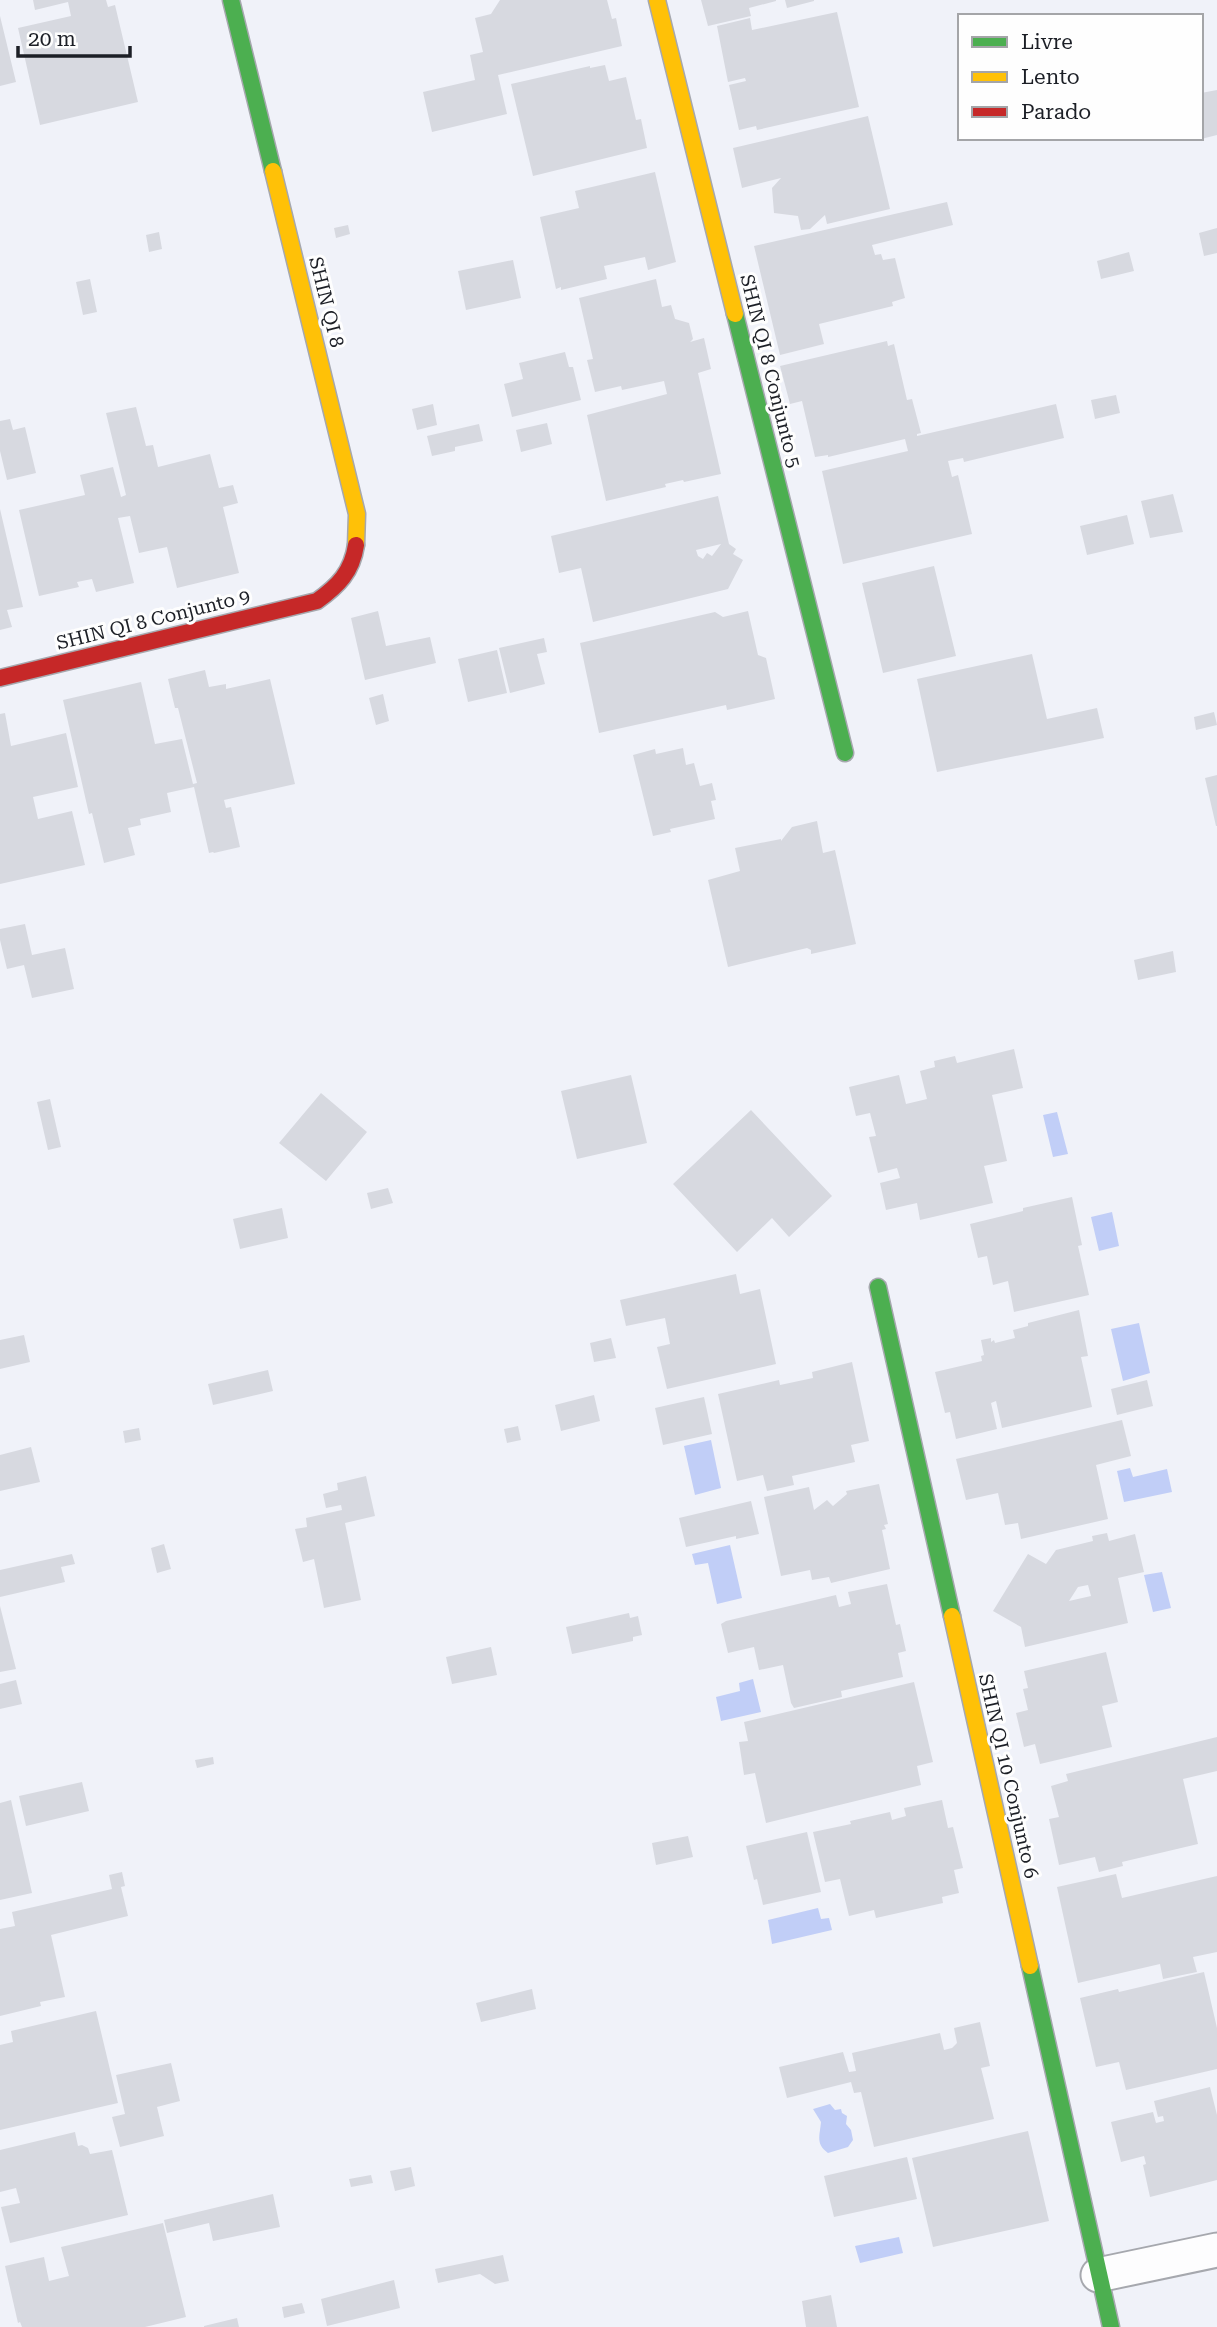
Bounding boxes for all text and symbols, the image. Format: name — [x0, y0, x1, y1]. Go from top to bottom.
scale bar — [18, 14, 130, 58]
legend — [958, 14, 1203, 140]
text: 20 m — [28, 27, 76, 51]
text: Livre — [1021, 30, 1073, 54]
text: Lento — [1021, 65, 1080, 89]
text: Parado — [1021, 100, 1091, 124]
street label: SHIN QI 8 — [304, 254, 349, 350]
street label: SHIN QI 8 Conjunto 5 — [735, 272, 806, 470]
street label: SHIN QI 8 Conjunto 9 — [54, 584, 252, 655]
street label: SHIN QI 10 Conjunto 6 — [974, 1672, 1043, 1881]

